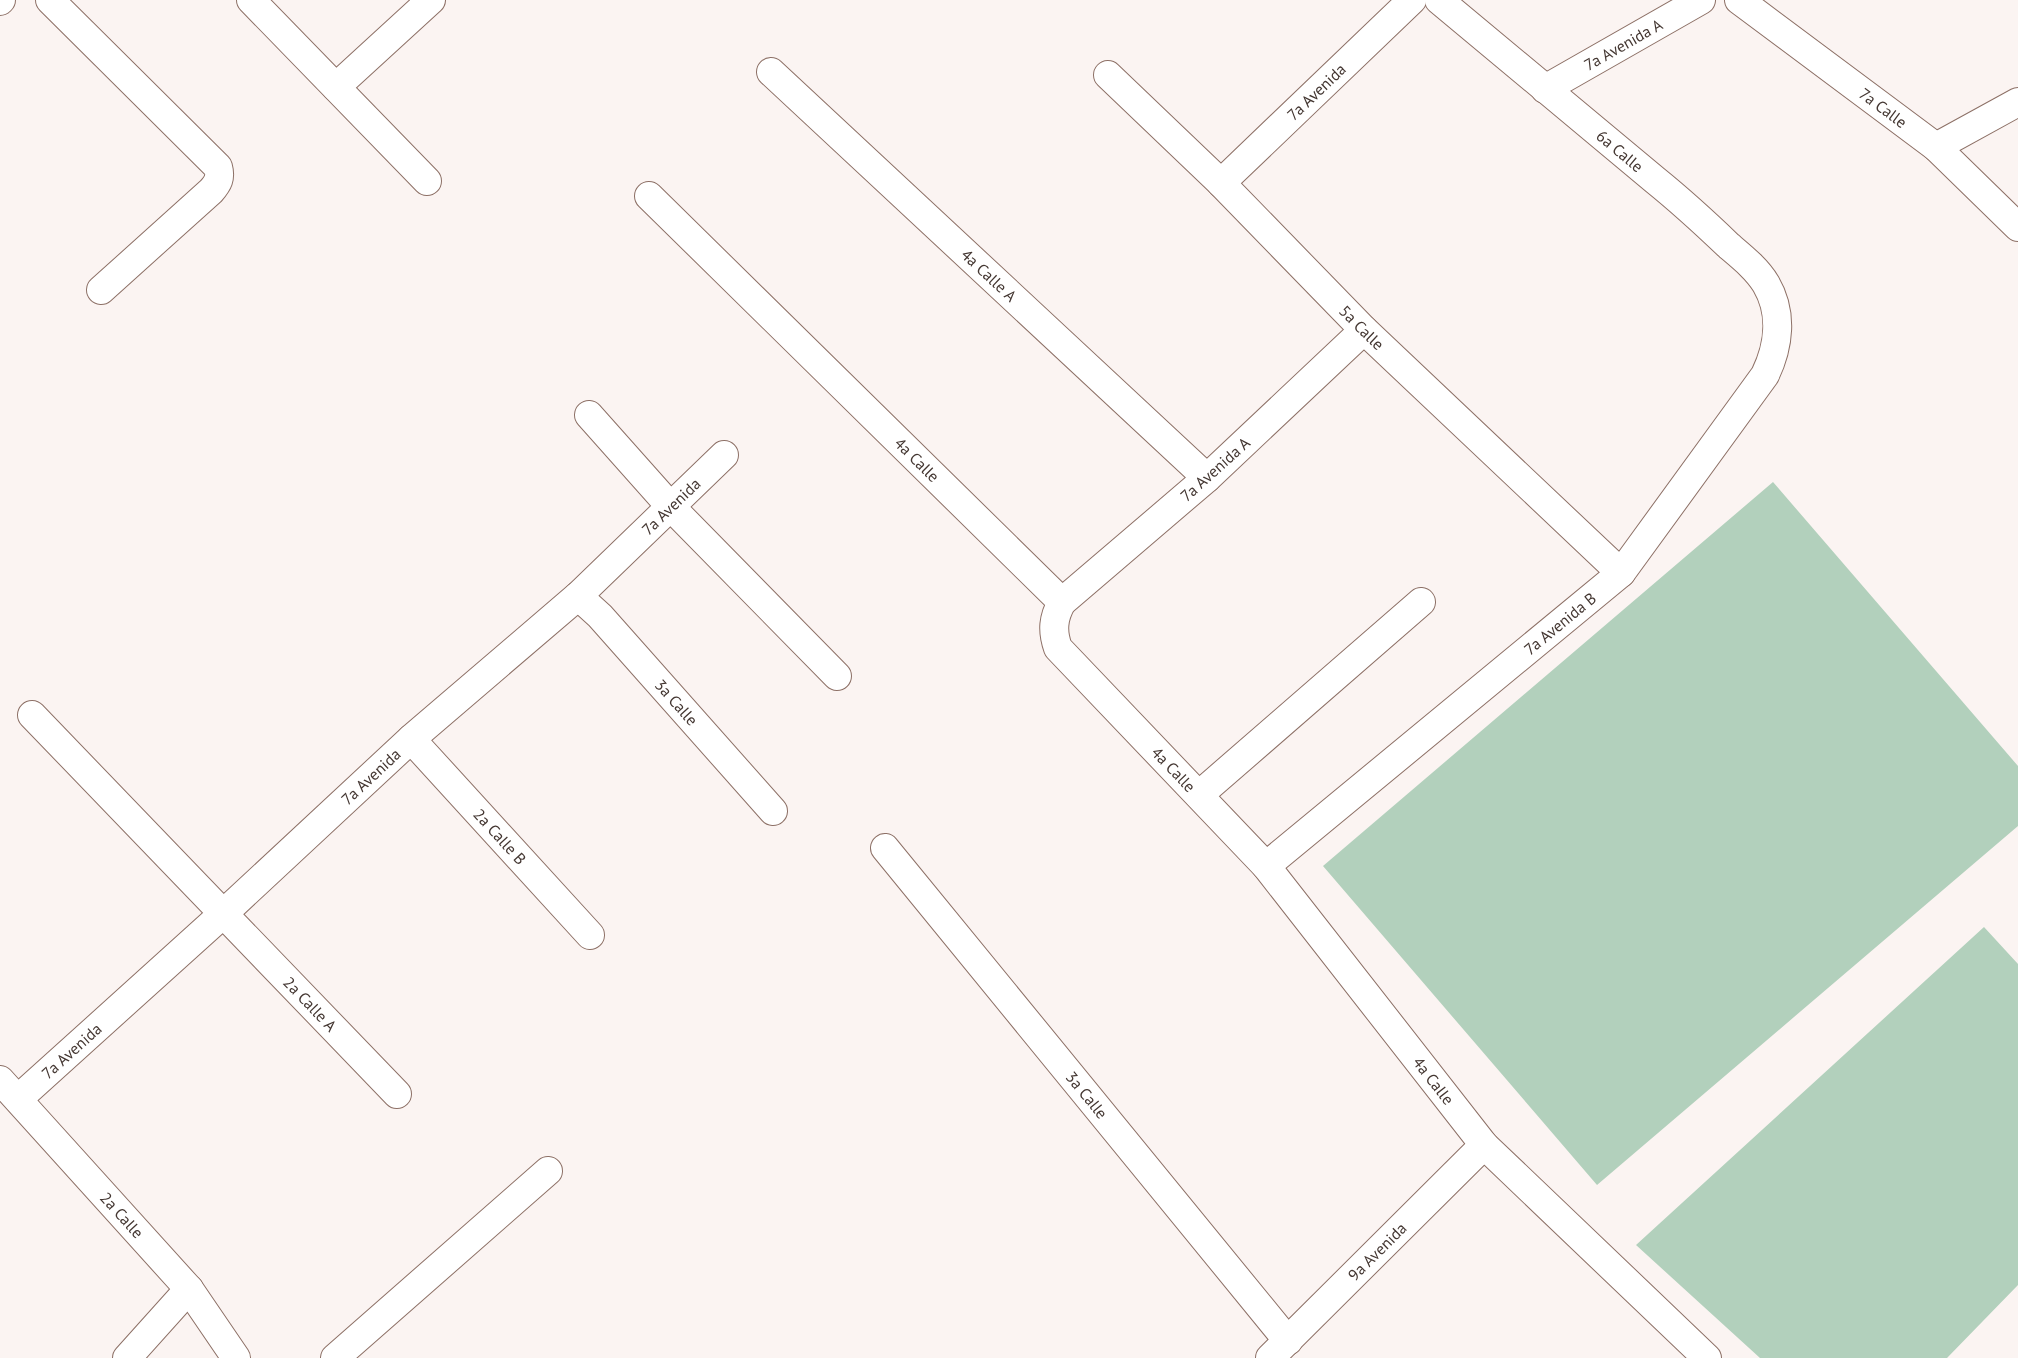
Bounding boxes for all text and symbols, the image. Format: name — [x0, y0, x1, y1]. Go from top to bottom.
street label: 7a Avenida A — [1580, 14, 1666, 75]
street label: 7a Avenida — [1283, 59, 1350, 124]
street label: 7a Calle — [1855, 83, 1911, 132]
street label: 6a Calle — [1592, 126, 1648, 176]
street label: 4a Calle A — [957, 244, 1021, 306]
street label: 5a Calle — [1335, 301, 1388, 354]
street label: 7a Avenida A — [1176, 432, 1254, 505]
street label: 4a Calle — [890, 433, 944, 486]
street label: 7a Avenida — [637, 473, 704, 539]
street label: 7a Avenida B — [1520, 588, 1600, 659]
street label: 3a Calle — [651, 675, 702, 730]
street label: 4a Calle — [1147, 742, 1200, 796]
street label: 7a Avenida — [337, 744, 405, 809]
street label: 2a Calle B — [469, 804, 531, 869]
street label: 2a Calle A — [279, 972, 342, 1036]
street label: 7a Avenida — [37, 1019, 106, 1083]
street label: 4a Calle — [1409, 1053, 1459, 1109]
street label: 3a Calle — [1062, 1067, 1112, 1123]
street label: 2a Calle — [96, 1188, 148, 1242]
street label: 9a Avenida — [1344, 1218, 1410, 1285]

